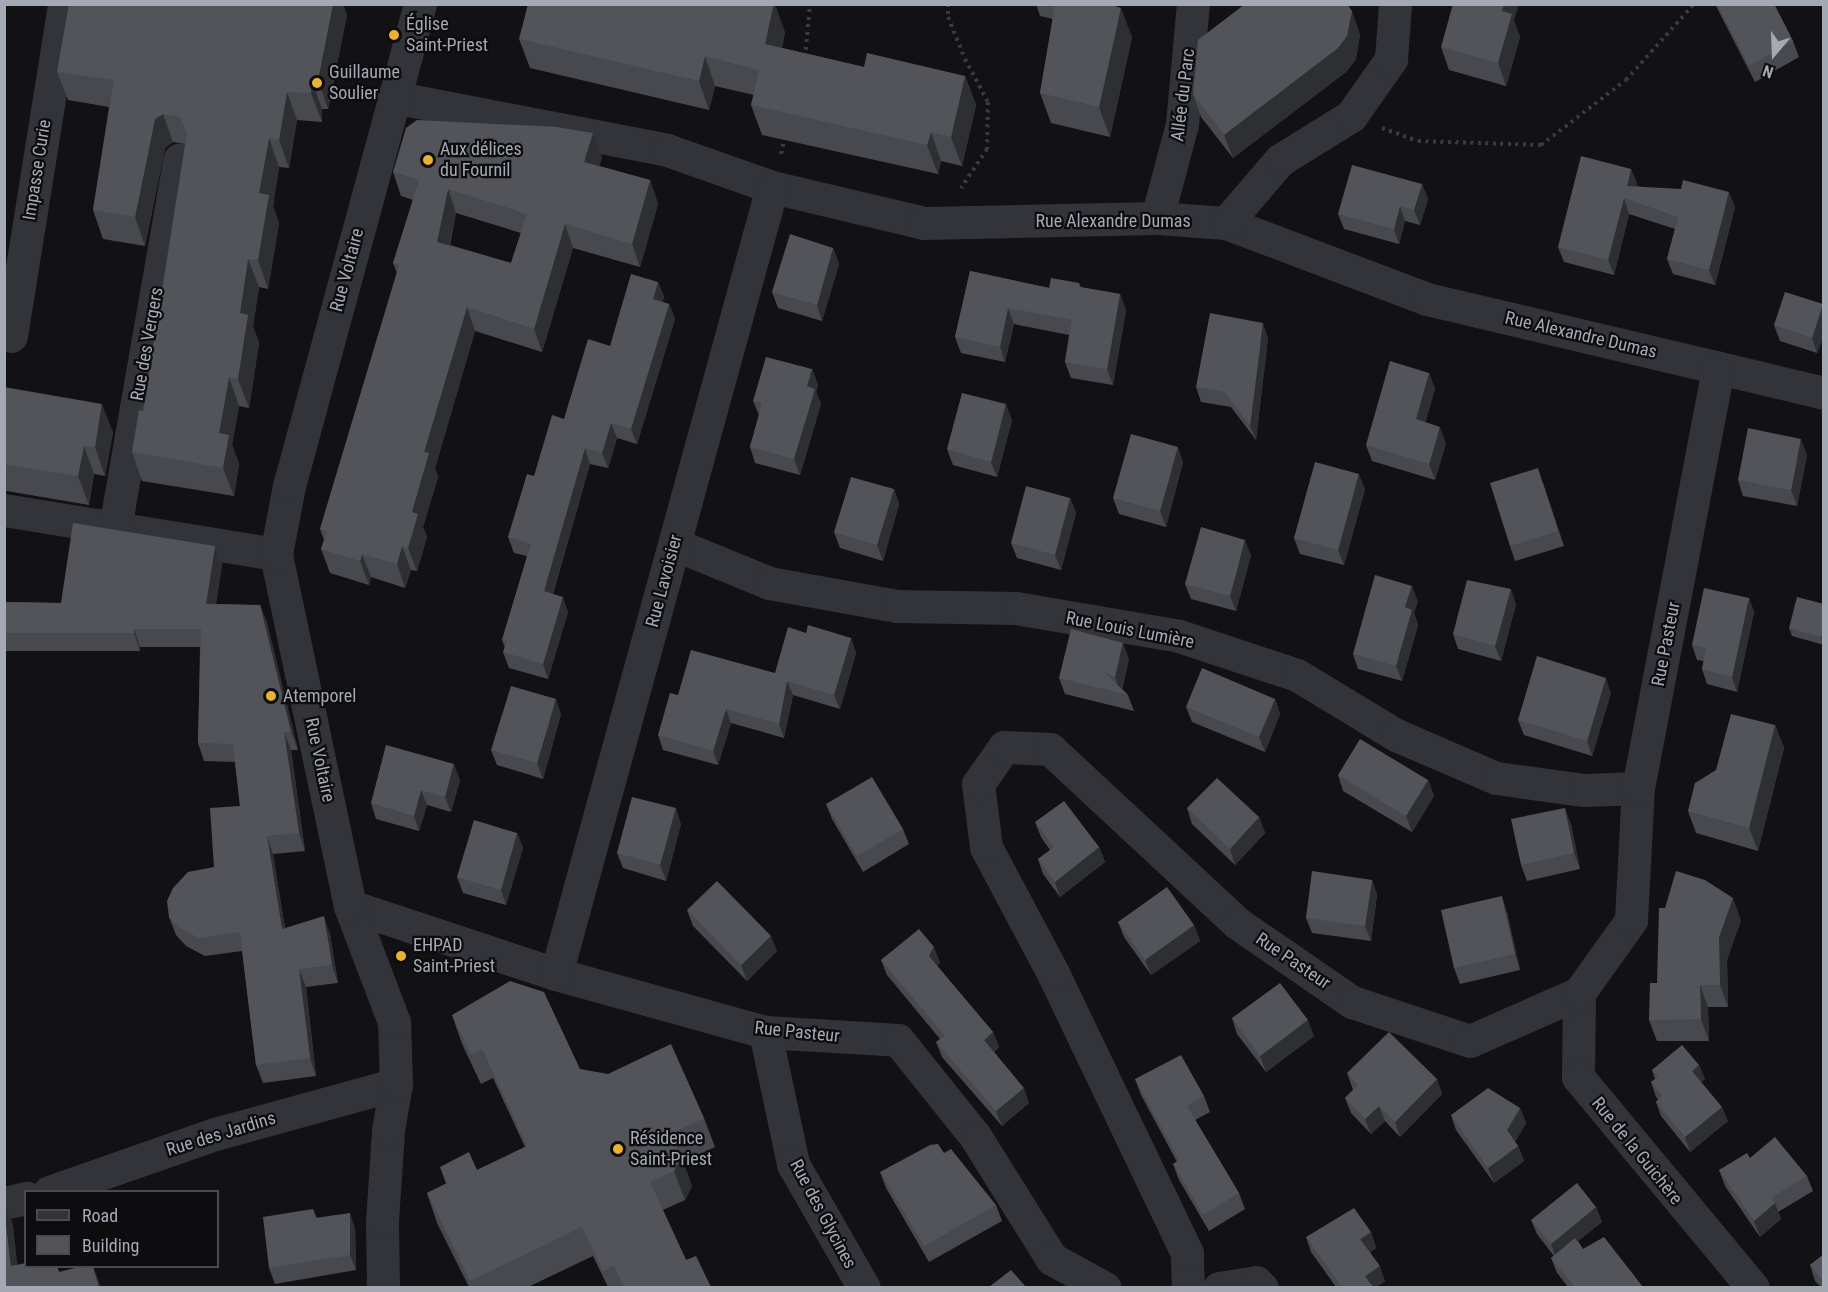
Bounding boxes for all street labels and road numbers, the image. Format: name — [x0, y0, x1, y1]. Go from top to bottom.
street label: Allée du Parc — [1167, 47, 1199, 143]
street label: Impasse Curie — [18, 118, 56, 222]
street label: Rue Alexandre Dumas — [1035, 210, 1191, 232]
street label: Rue Voltaire — [326, 226, 368, 314]
street label: Rue des Vergers — [126, 286, 168, 402]
street label: Rue Alexandre Dumas — [1503, 307, 1659, 363]
street label: Rue Lavoisier — [641, 532, 687, 630]
street label: Rue Pasteur — [1647, 600, 1685, 688]
street label: Rue Louis Lumière — [1064, 607, 1196, 653]
street label: Rue Voltaire — [301, 716, 339, 804]
street label: Rue Pasteur — [1252, 928, 1334, 994]
street label: Rue Pasteur — [753, 1017, 841, 1047]
street label: Rue de la Guichère — [1587, 1093, 1687, 1209]
street label: Rue des Jardins — [164, 1107, 278, 1161]
street label: Rue des Glycines — [785, 1156, 861, 1272]

